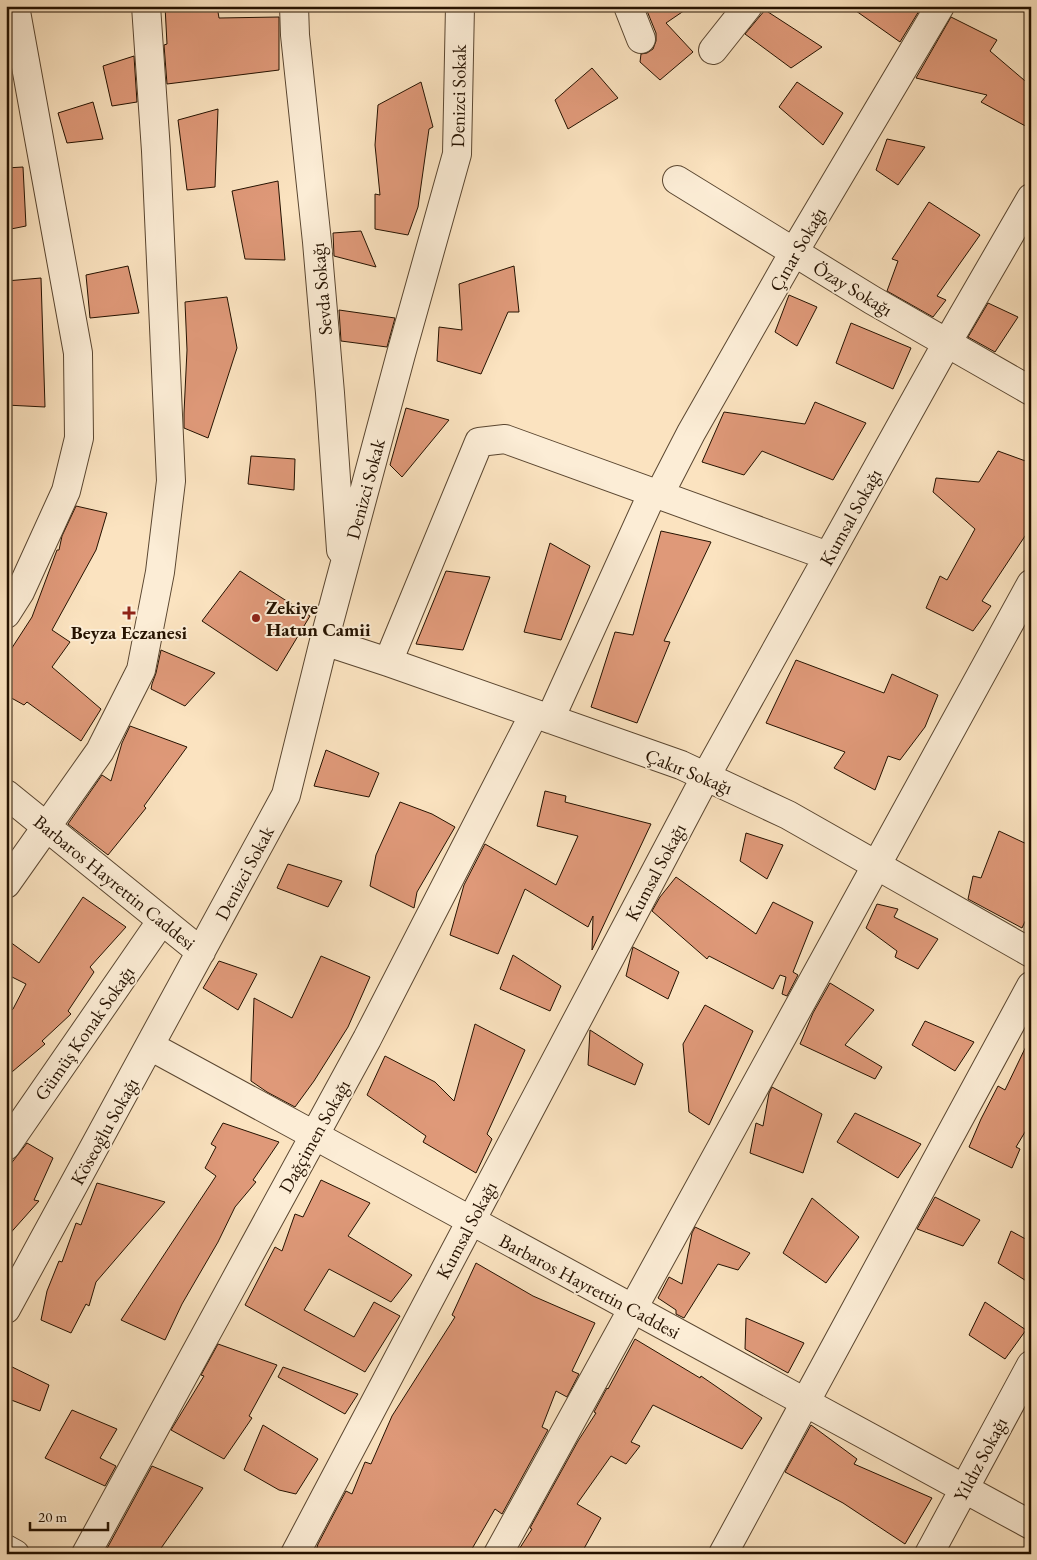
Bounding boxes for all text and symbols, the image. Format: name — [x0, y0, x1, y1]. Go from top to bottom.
street label: Denizci Sokak — [445, 43, 472, 148]
street label: Çınar Sokağı — [763, 202, 832, 296]
street label: Sevda Sokağı — [305, 241, 338, 336]
street label: Özay Sokağı — [808, 255, 897, 322]
street label: Denizci Sokak — [340, 435, 391, 542]
street label: Kumsal Sokağı — [814, 464, 888, 570]
place label: Zekiye Hatun Camii — [266, 595, 371, 642]
marker: Beyza Eczanesi — [123, 607, 135, 619]
marker: Zekiye Hatun Camii — [250, 612, 262, 624]
place label: Beyza Eczanesi — [71, 620, 188, 645]
street label: Çakır Sokağı — [641, 743, 737, 800]
street label: Barbaros Hayrettin Caddesi — [29, 809, 201, 956]
street label: Kumsal Sokağı — [619, 819, 692, 925]
street label: Denizci Sokak — [209, 821, 280, 925]
street label: Gümüş Konak Sokağı — [29, 961, 140, 1105]
street label: Köseoğlu Sokağı — [65, 1073, 144, 1189]
street label: Dağçimen Sokağı — [273, 1075, 356, 1197]
street label: Kumsal Sokağı — [430, 1177, 503, 1283]
street label: Barbaros Hayrettin Caddesi — [495, 1228, 685, 1345]
street label: Yıldız Sokağı — [948, 1412, 1013, 1506]
scale bar — [30, 1500, 108, 1532]
text: 20 m — [38, 1507, 67, 1526]

